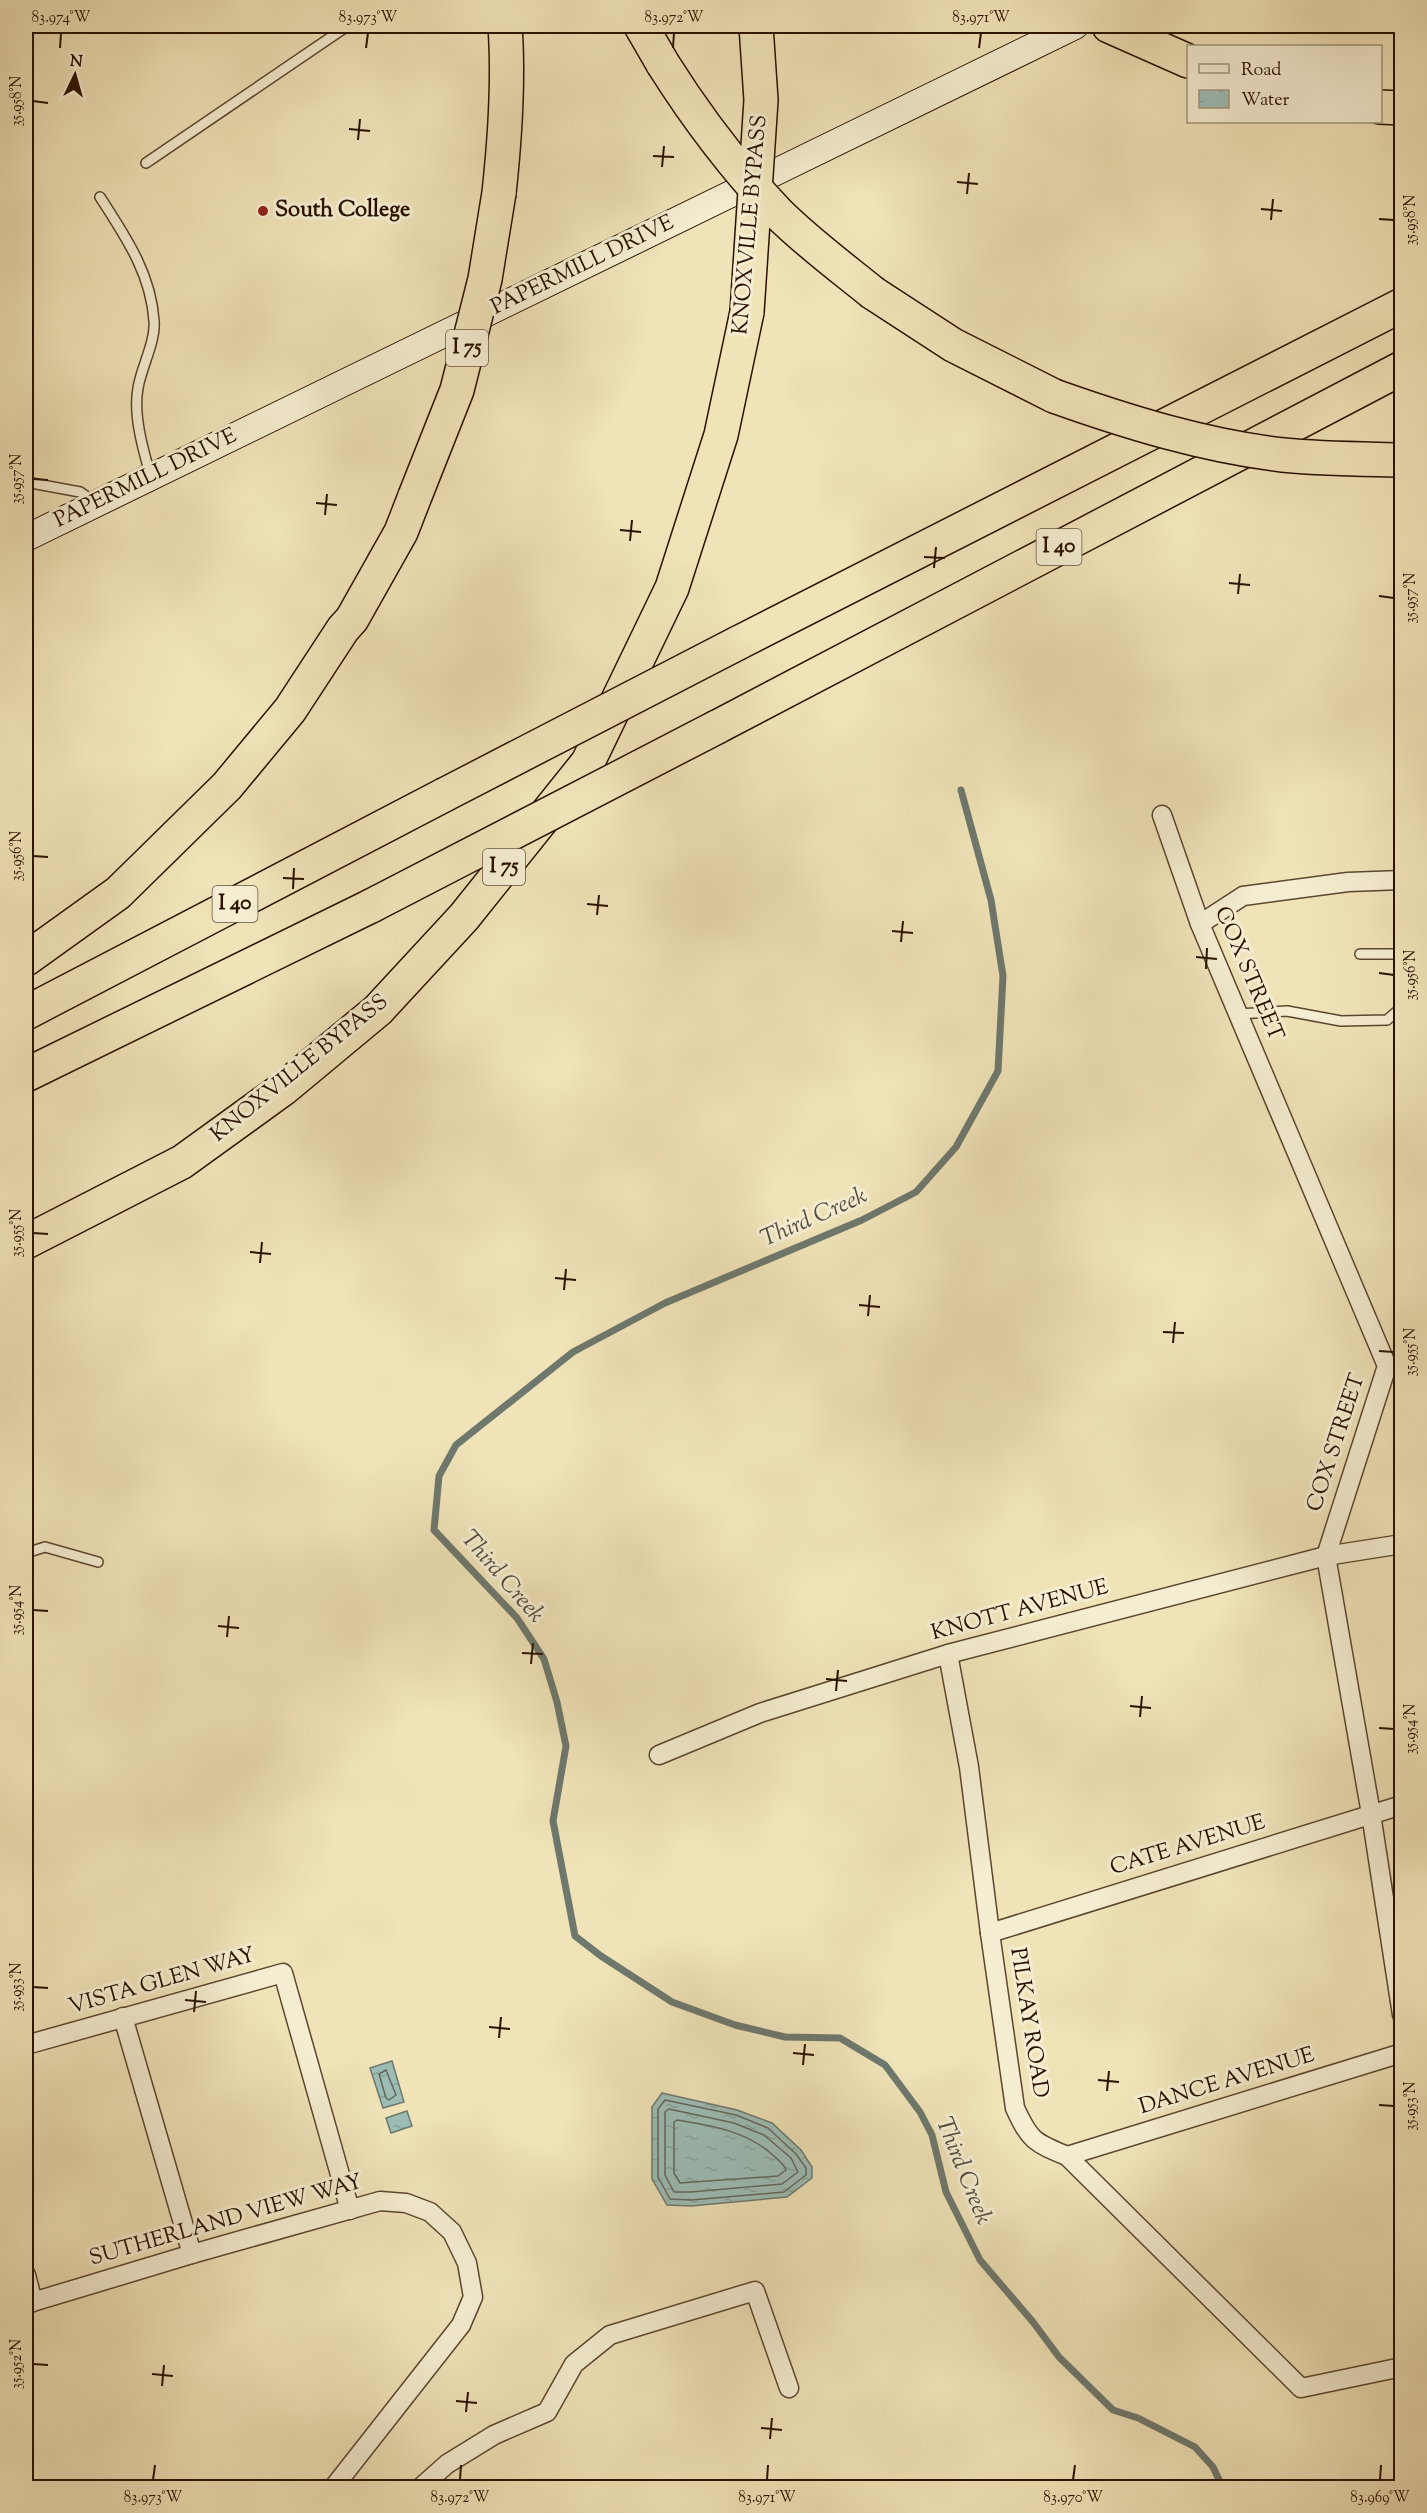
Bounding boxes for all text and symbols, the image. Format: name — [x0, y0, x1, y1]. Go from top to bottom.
text: 83.974°W — [32, 8, 91, 29]
text: 83.973°W — [339, 8, 397, 29]
text: 83.972°W — [645, 8, 704, 29]
text: 83.971°W — [952, 8, 1010, 29]
north arrow — [45, 45, 105, 105]
legend — [1187, 45, 1382, 123]
text: N — [69, 51, 84, 75]
text: Road — [1241, 58, 1281, 84]
text: 35.958°N — [7, 76, 28, 126]
text: Water — [1241, 88, 1290, 114]
street label: KNOXVILLE BYPASS — [725, 114, 777, 336]
place label: South College — [275, 195, 410, 227]
text: 35.958°N — [1401, 195, 1422, 245]
marker: South College — [256, 204, 270, 218]
street label: PAPERMILL DRIVE — [486, 208, 680, 324]
road number: I 75 — [446, 330, 488, 366]
street label: PAPERMILL DRIVE — [49, 421, 243, 537]
text: 35.957°N — [7, 454, 28, 504]
road number: I 40 — [1036, 529, 1082, 565]
text: 35.957°N — [1401, 573, 1422, 623]
text: 35.956°N — [7, 831, 28, 881]
road number: I 75 — [483, 849, 525, 885]
road number: I 40 — [212, 886, 258, 922]
street label: COX STREET — [1205, 902, 1291, 1047]
text: 35.956°N — [1401, 950, 1422, 1000]
street label: KNOXVILLE BYPASS — [204, 987, 396, 1151]
water label: Third Creek — [755, 1179, 873, 1257]
text: 35.955°N — [7, 1209, 28, 1257]
text: 35.955°N — [1401, 1328, 1422, 1376]
street label: COX STREET — [1300, 1369, 1375, 1516]
water label: Third Creek — [452, 1523, 552, 1631]
street label: KNOTT AVENUE — [928, 1572, 1112, 1650]
text: 35.954°N — [7, 1585, 28, 1635]
text: 35.954°N — [1401, 1704, 1422, 1754]
street label: CATE AVENUE — [1106, 1807, 1270, 1885]
street label: VISTA GLEN WAY — [65, 1940, 259, 2024]
street label: PILKAY ROAD — [1000, 1945, 1056, 2101]
text: 35.953°N — [7, 1962, 28, 2012]
street label: DANCE AVENUE — [1135, 2040, 1319, 2124]
text: 35.953°N — [1401, 2081, 1422, 2131]
water label: Third Creek — [926, 2112, 1000, 2230]
street label: SUTHERLAND VIEW WAY — [86, 2167, 367, 2275]
text: 35.952°N — [7, 2339, 28, 2389]
text: 83.973°W — [124, 2488, 182, 2509]
text: 83.972°W — [431, 2488, 490, 2509]
text: 83.971°W — [738, 2488, 796, 2509]
text: 83.970°W — [1043, 2488, 1103, 2509]
text: 83.969°W — [1350, 2488, 1410, 2509]

